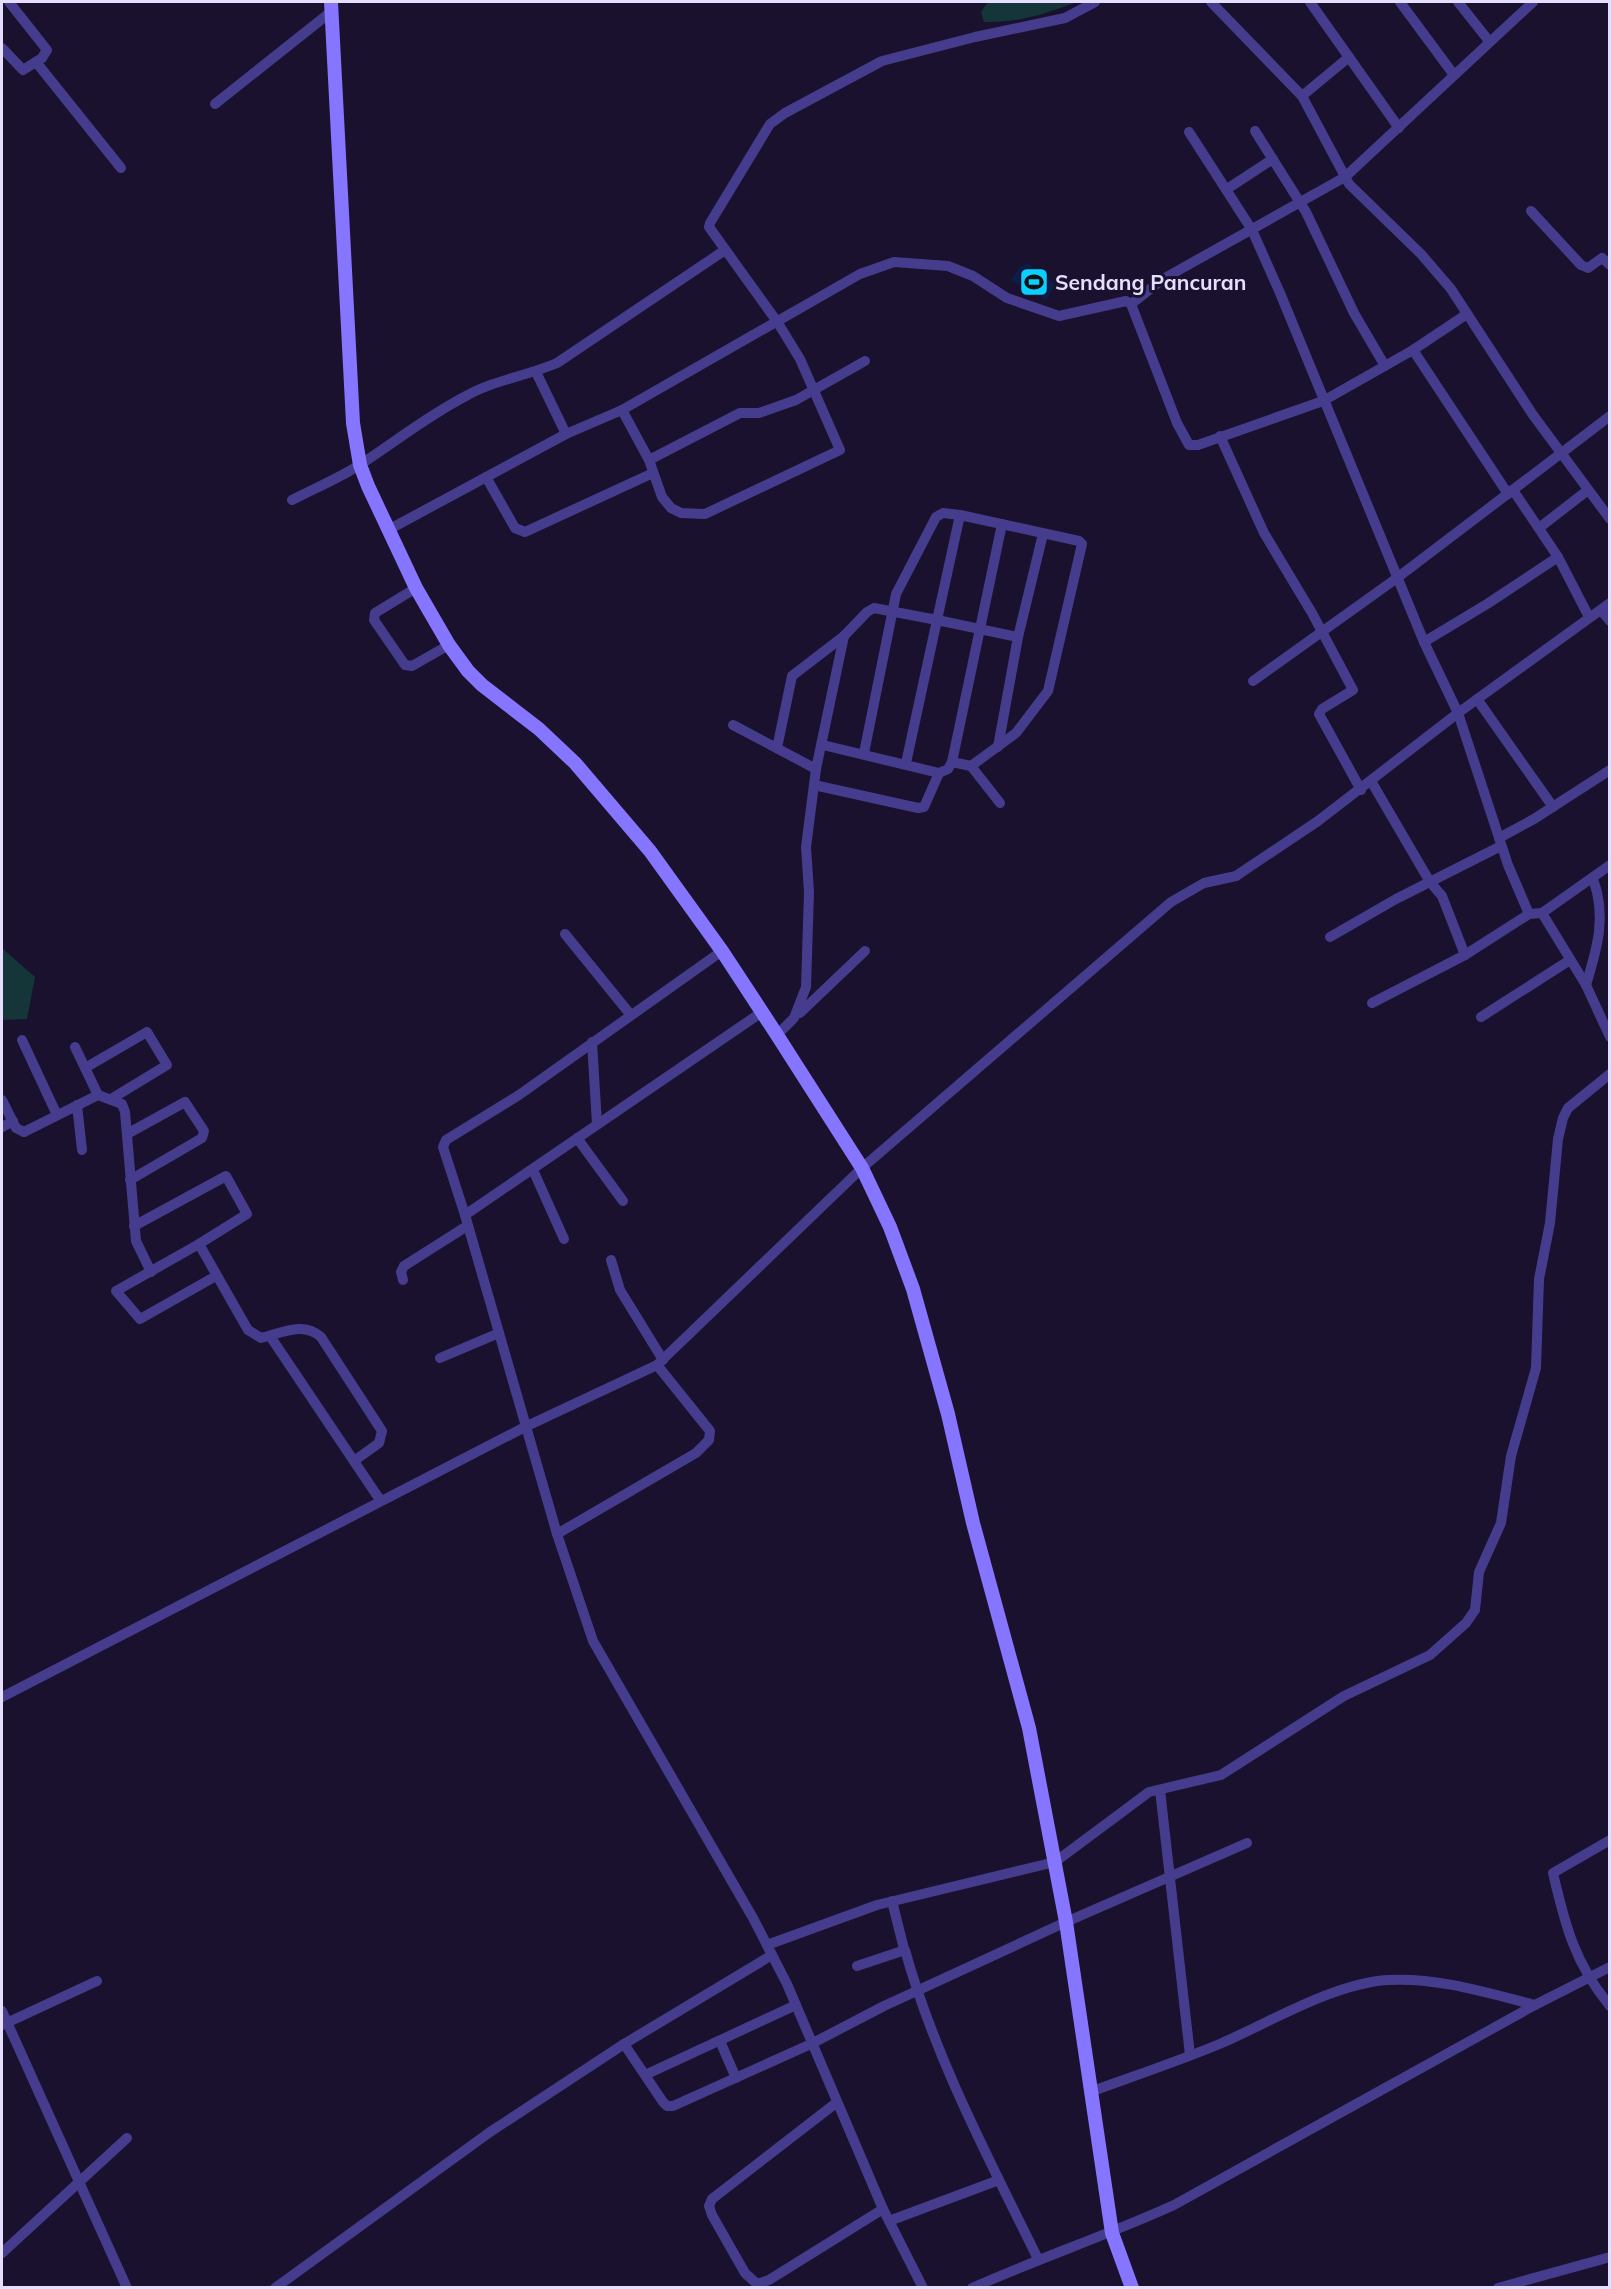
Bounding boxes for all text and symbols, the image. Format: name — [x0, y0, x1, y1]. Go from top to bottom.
sports icon: Sendang Pancuran — [1018, 266, 1050, 298]
place label: Sendang Pancuran — [1055, 269, 1246, 295]

